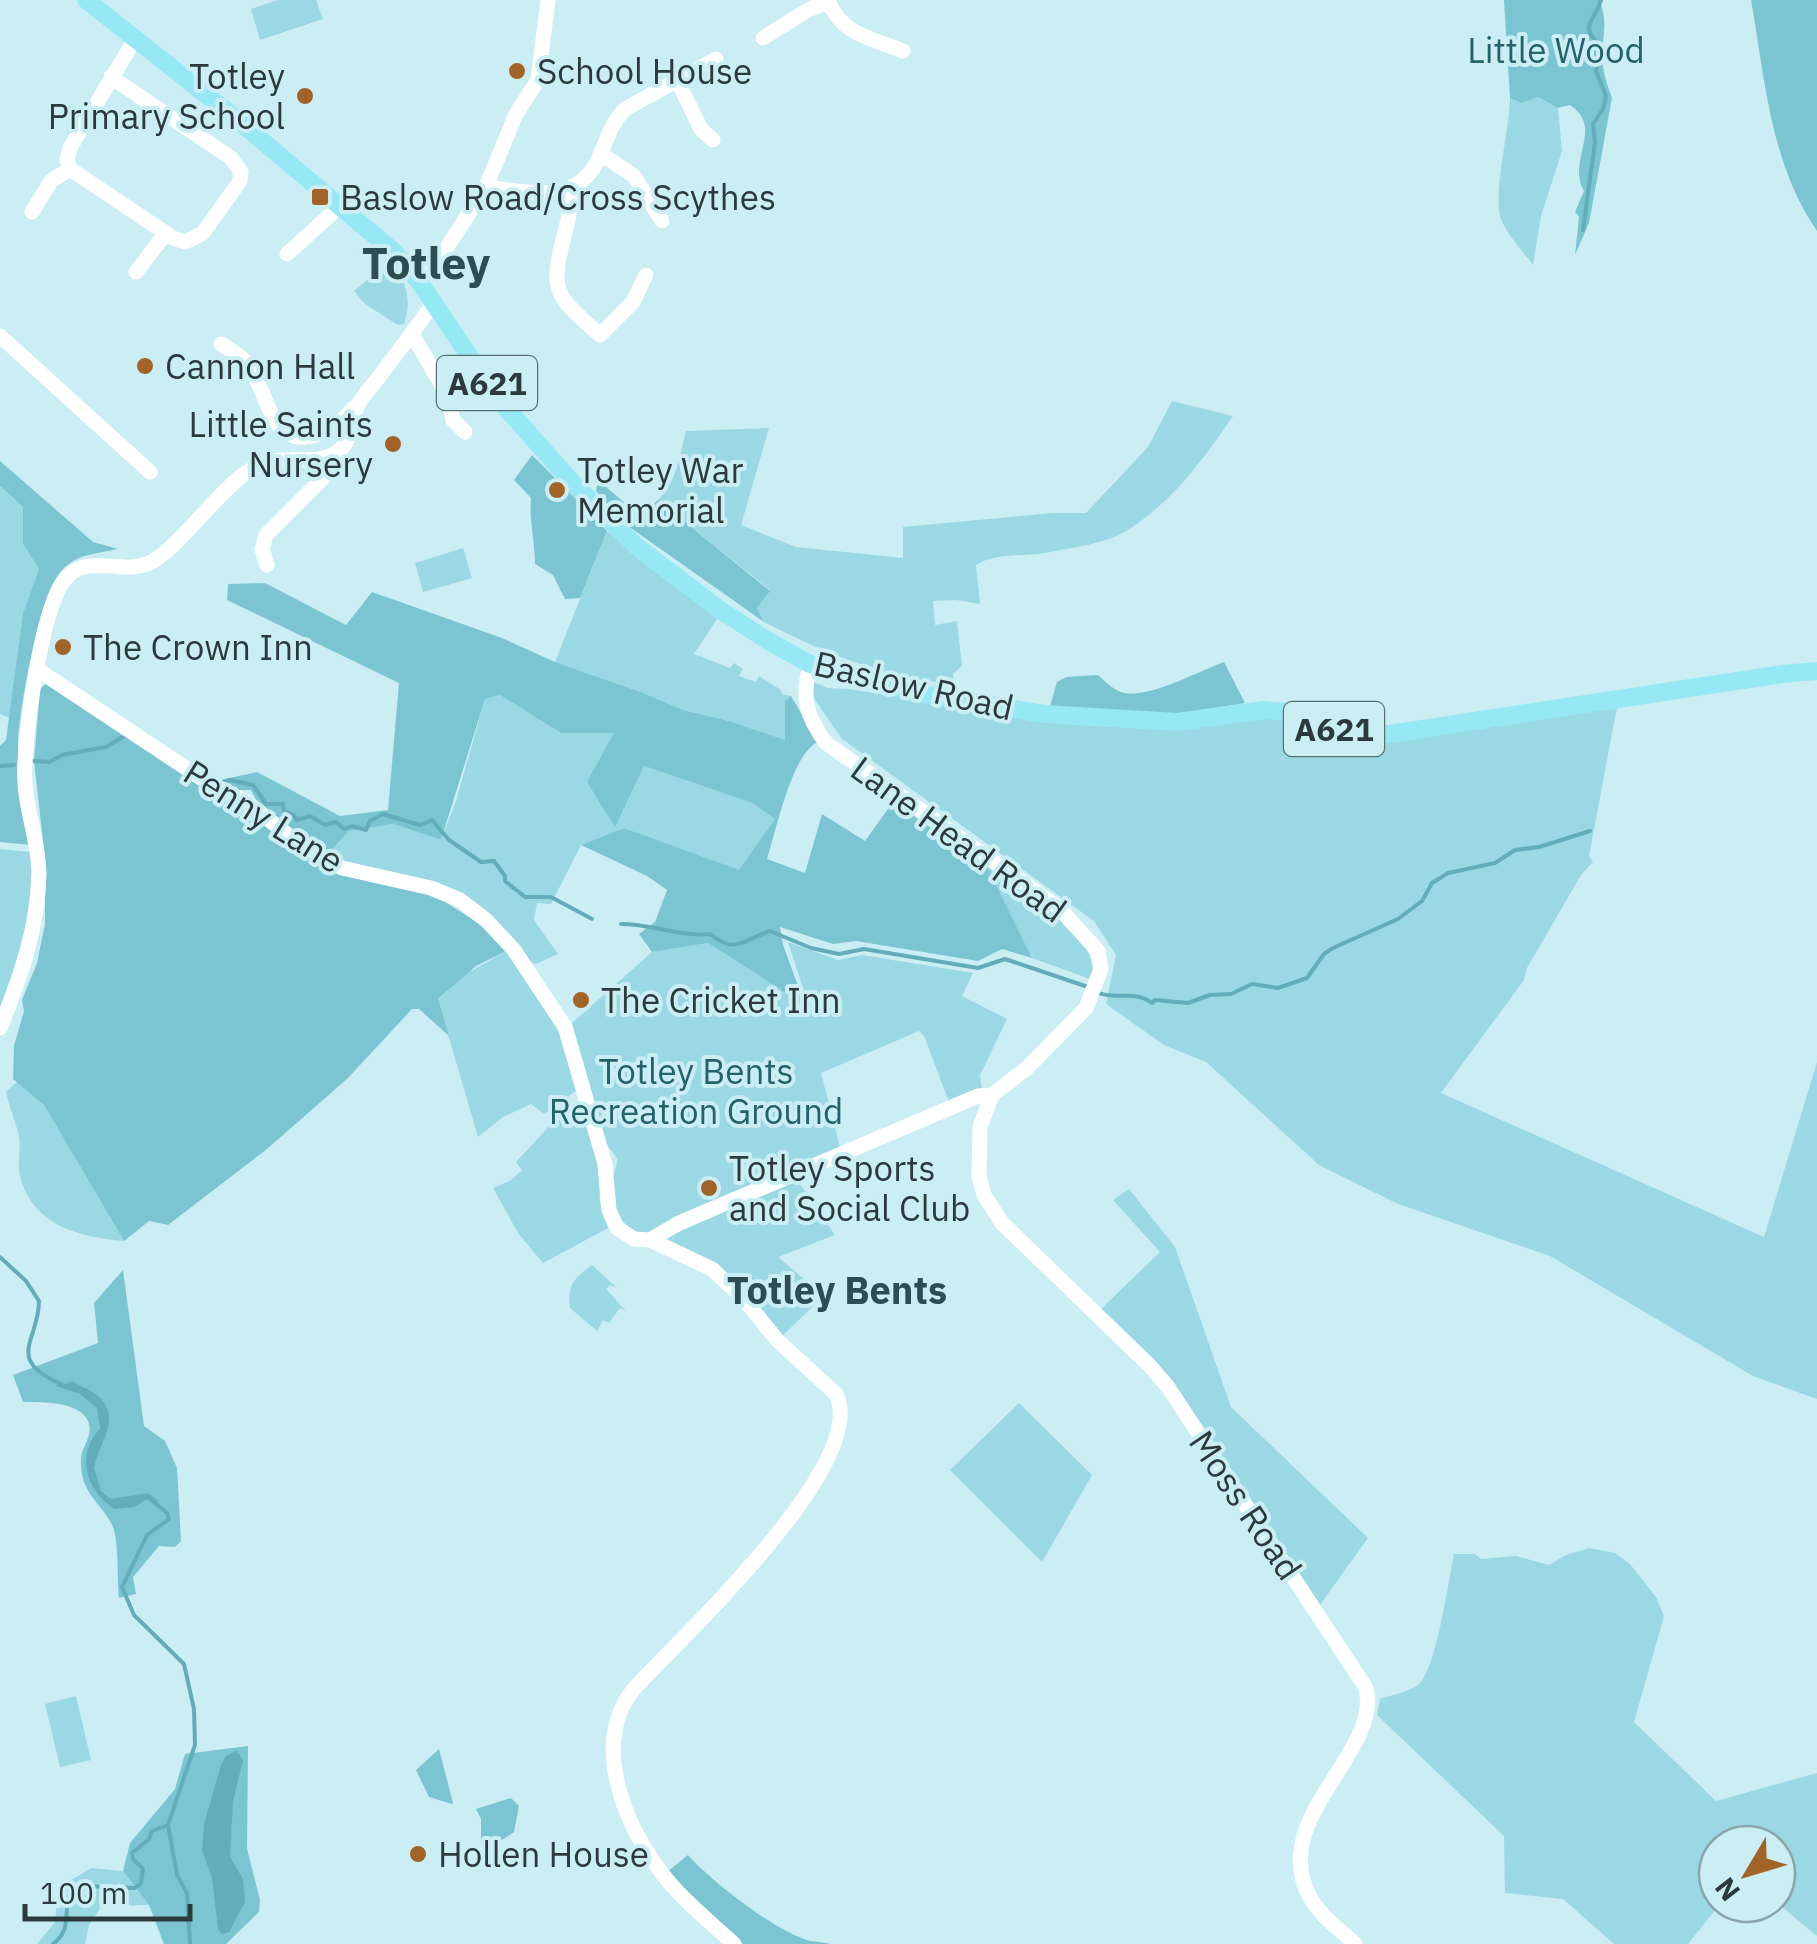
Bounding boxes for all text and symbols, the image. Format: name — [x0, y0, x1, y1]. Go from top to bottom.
park label: Little Wood — [1467, 27, 1645, 73]
place label: School House — [537, 48, 752, 94]
place label: Totley Primary School — [48, 53, 285, 139]
marker: School House — [506, 60, 528, 82]
marker: Totley Primary School — [294, 85, 316, 107]
place label: Baslow Road/Cross Scythes — [340, 174, 776, 220]
marker: Baslow Road/Cross Scythes — [309, 186, 331, 208]
district label: Totley — [362, 233, 490, 291]
place label: Cannon Hall — [165, 343, 355, 389]
marker: Cannon Hall — [134, 355, 156, 377]
road number: A621 — [437, 356, 537, 410]
place label: Little Saints Nursery — [188, 401, 373, 487]
marker: Little Saints Nursery — [382, 433, 404, 455]
place label: Totley War Memorial — [577, 447, 743, 533]
marker: Totley War Memorial — [546, 479, 568, 501]
place label: The Crown Inn — [83, 624, 313, 670]
marker: The Crown Inn — [52, 636, 74, 658]
street label: Baslow Road — [810, 640, 1018, 730]
road number: A621 — [1284, 702, 1384, 756]
street label: Lane Head Road — [842, 745, 1076, 933]
street label: Penny Lane — [175, 749, 353, 883]
place label: The Cricket Inn — [601, 977, 841, 1023]
marker: The Cricket Inn — [570, 989, 592, 1011]
park label: Totley Bents Recreation Ground — [549, 1048, 843, 1134]
place label: Totley Sports and Social Club — [729, 1145, 970, 1231]
marker: Totley Sports and Social Club — [698, 1177, 720, 1199]
district label: Totley Bents — [727, 1265, 947, 1314]
street label: Moss Road — [1179, 1421, 1313, 1589]
north arrow — [1697, 1824, 1797, 1924]
place label: Hollen House — [438, 1831, 649, 1877]
marker: Hollen House — [407, 1843, 429, 1865]
scale bar — [25, 1859, 190, 1921]
text: N — [1706, 1870, 1748, 1909]
text: 100 m — [40, 1873, 127, 1912]

